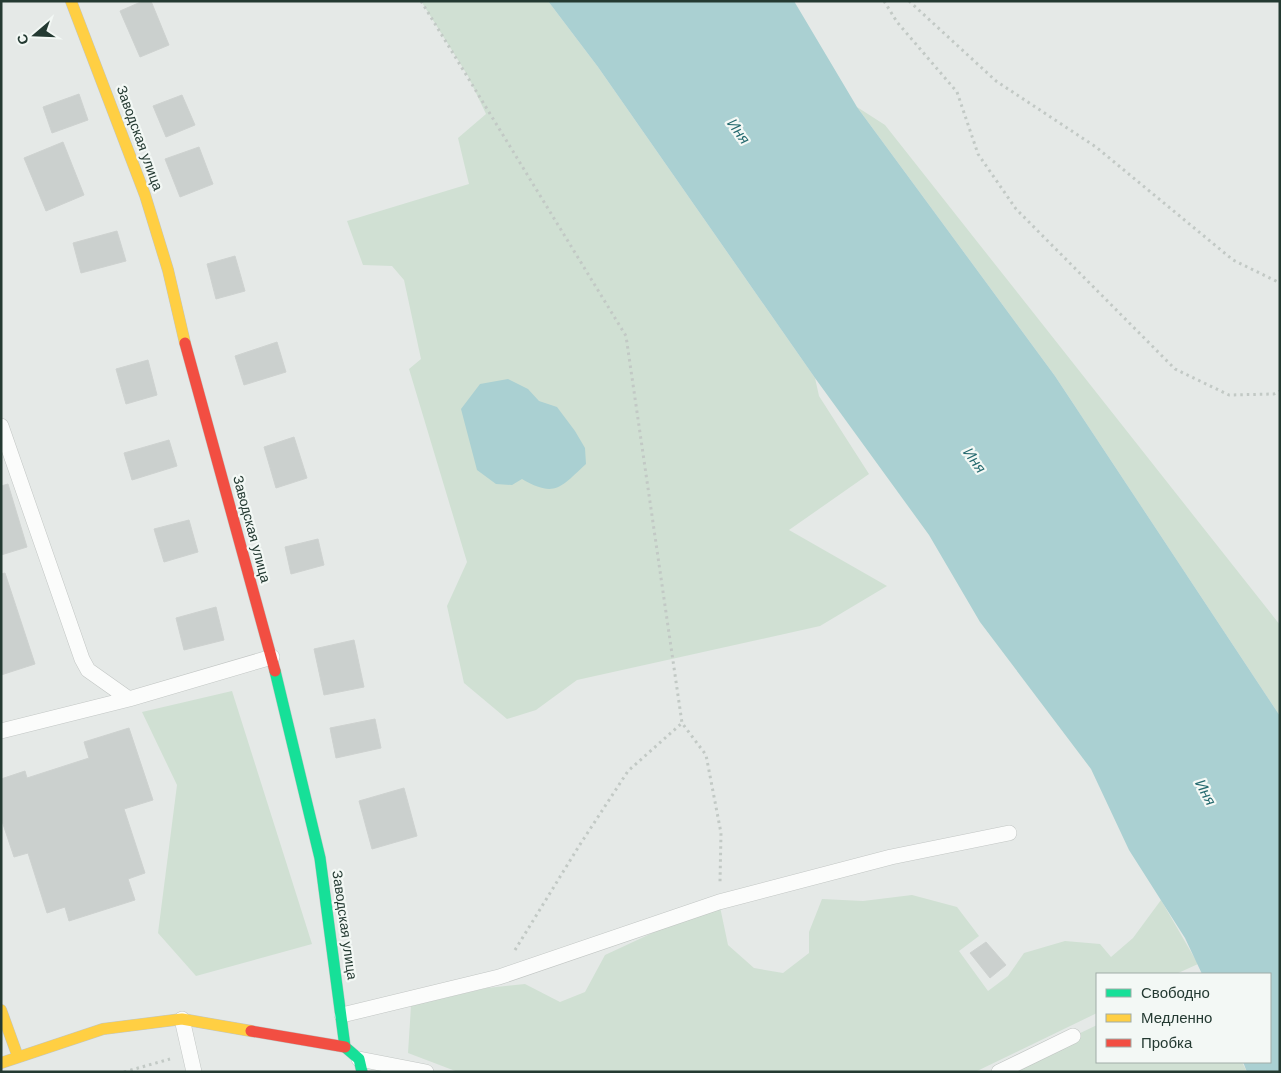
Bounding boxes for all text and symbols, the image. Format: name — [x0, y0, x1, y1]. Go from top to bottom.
north arrow — [10, 10, 60, 60]
text: С — [13, 32, 32, 47]
street label: Заводская улица — [114, 83, 166, 193]
water label: Иня — [724, 115, 754, 147]
water label: Иня — [960, 444, 990, 476]
street label: Заводская улица — [230, 474, 274, 585]
water label: Иня — [1192, 776, 1220, 808]
street label: Заводская улица — [329, 869, 361, 981]
legend — [1096, 973, 1271, 1063]
text: Свободно — [1141, 984, 1210, 1001]
text: Медленно — [1141, 1009, 1212, 1026]
text: Пробка — [1141, 1034, 1193, 1051]

